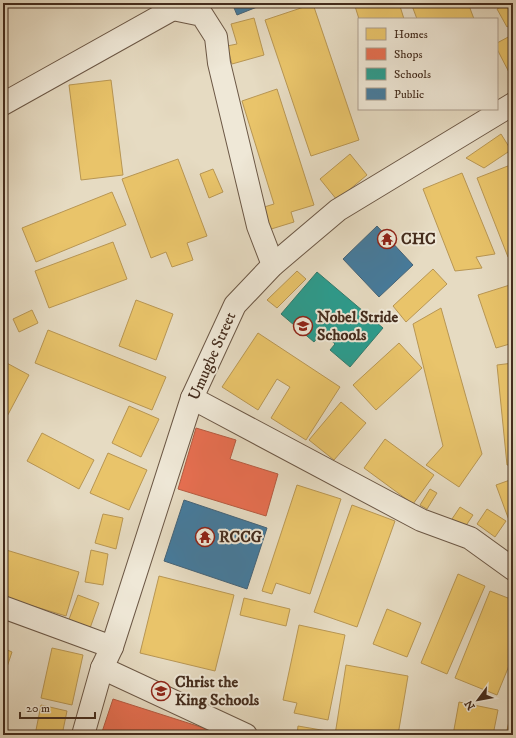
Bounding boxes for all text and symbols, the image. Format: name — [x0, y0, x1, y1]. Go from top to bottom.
legend — [358, 18, 498, 110]
text: Homes — [394, 27, 428, 42]
text: Shops — [394, 47, 422, 62]
text: Schools — [394, 67, 431, 82]
text: Public — [394, 87, 424, 102]
temple icon: CHC — [376, 228, 398, 250]
place label: CHC — [401, 229, 436, 249]
place label: Nobel Stride Schools — [317, 307, 399, 345]
street label: Umugbe Street — [184, 309, 240, 403]
school or university icon: Nobel Stride Schools — [292, 315, 314, 337]
temple icon: RCCG — [194, 526, 216, 548]
place label: RCCG — [219, 527, 263, 547]
place label: Christ the King Schools — [175, 672, 260, 710]
school or university icon: Christ the King Schools — [150, 680, 172, 702]
north arrow — [458, 680, 498, 720]
scale bar — [20, 694, 95, 720]
text: N — [462, 697, 479, 712]
text: 20 m — [26, 701, 50, 716]

